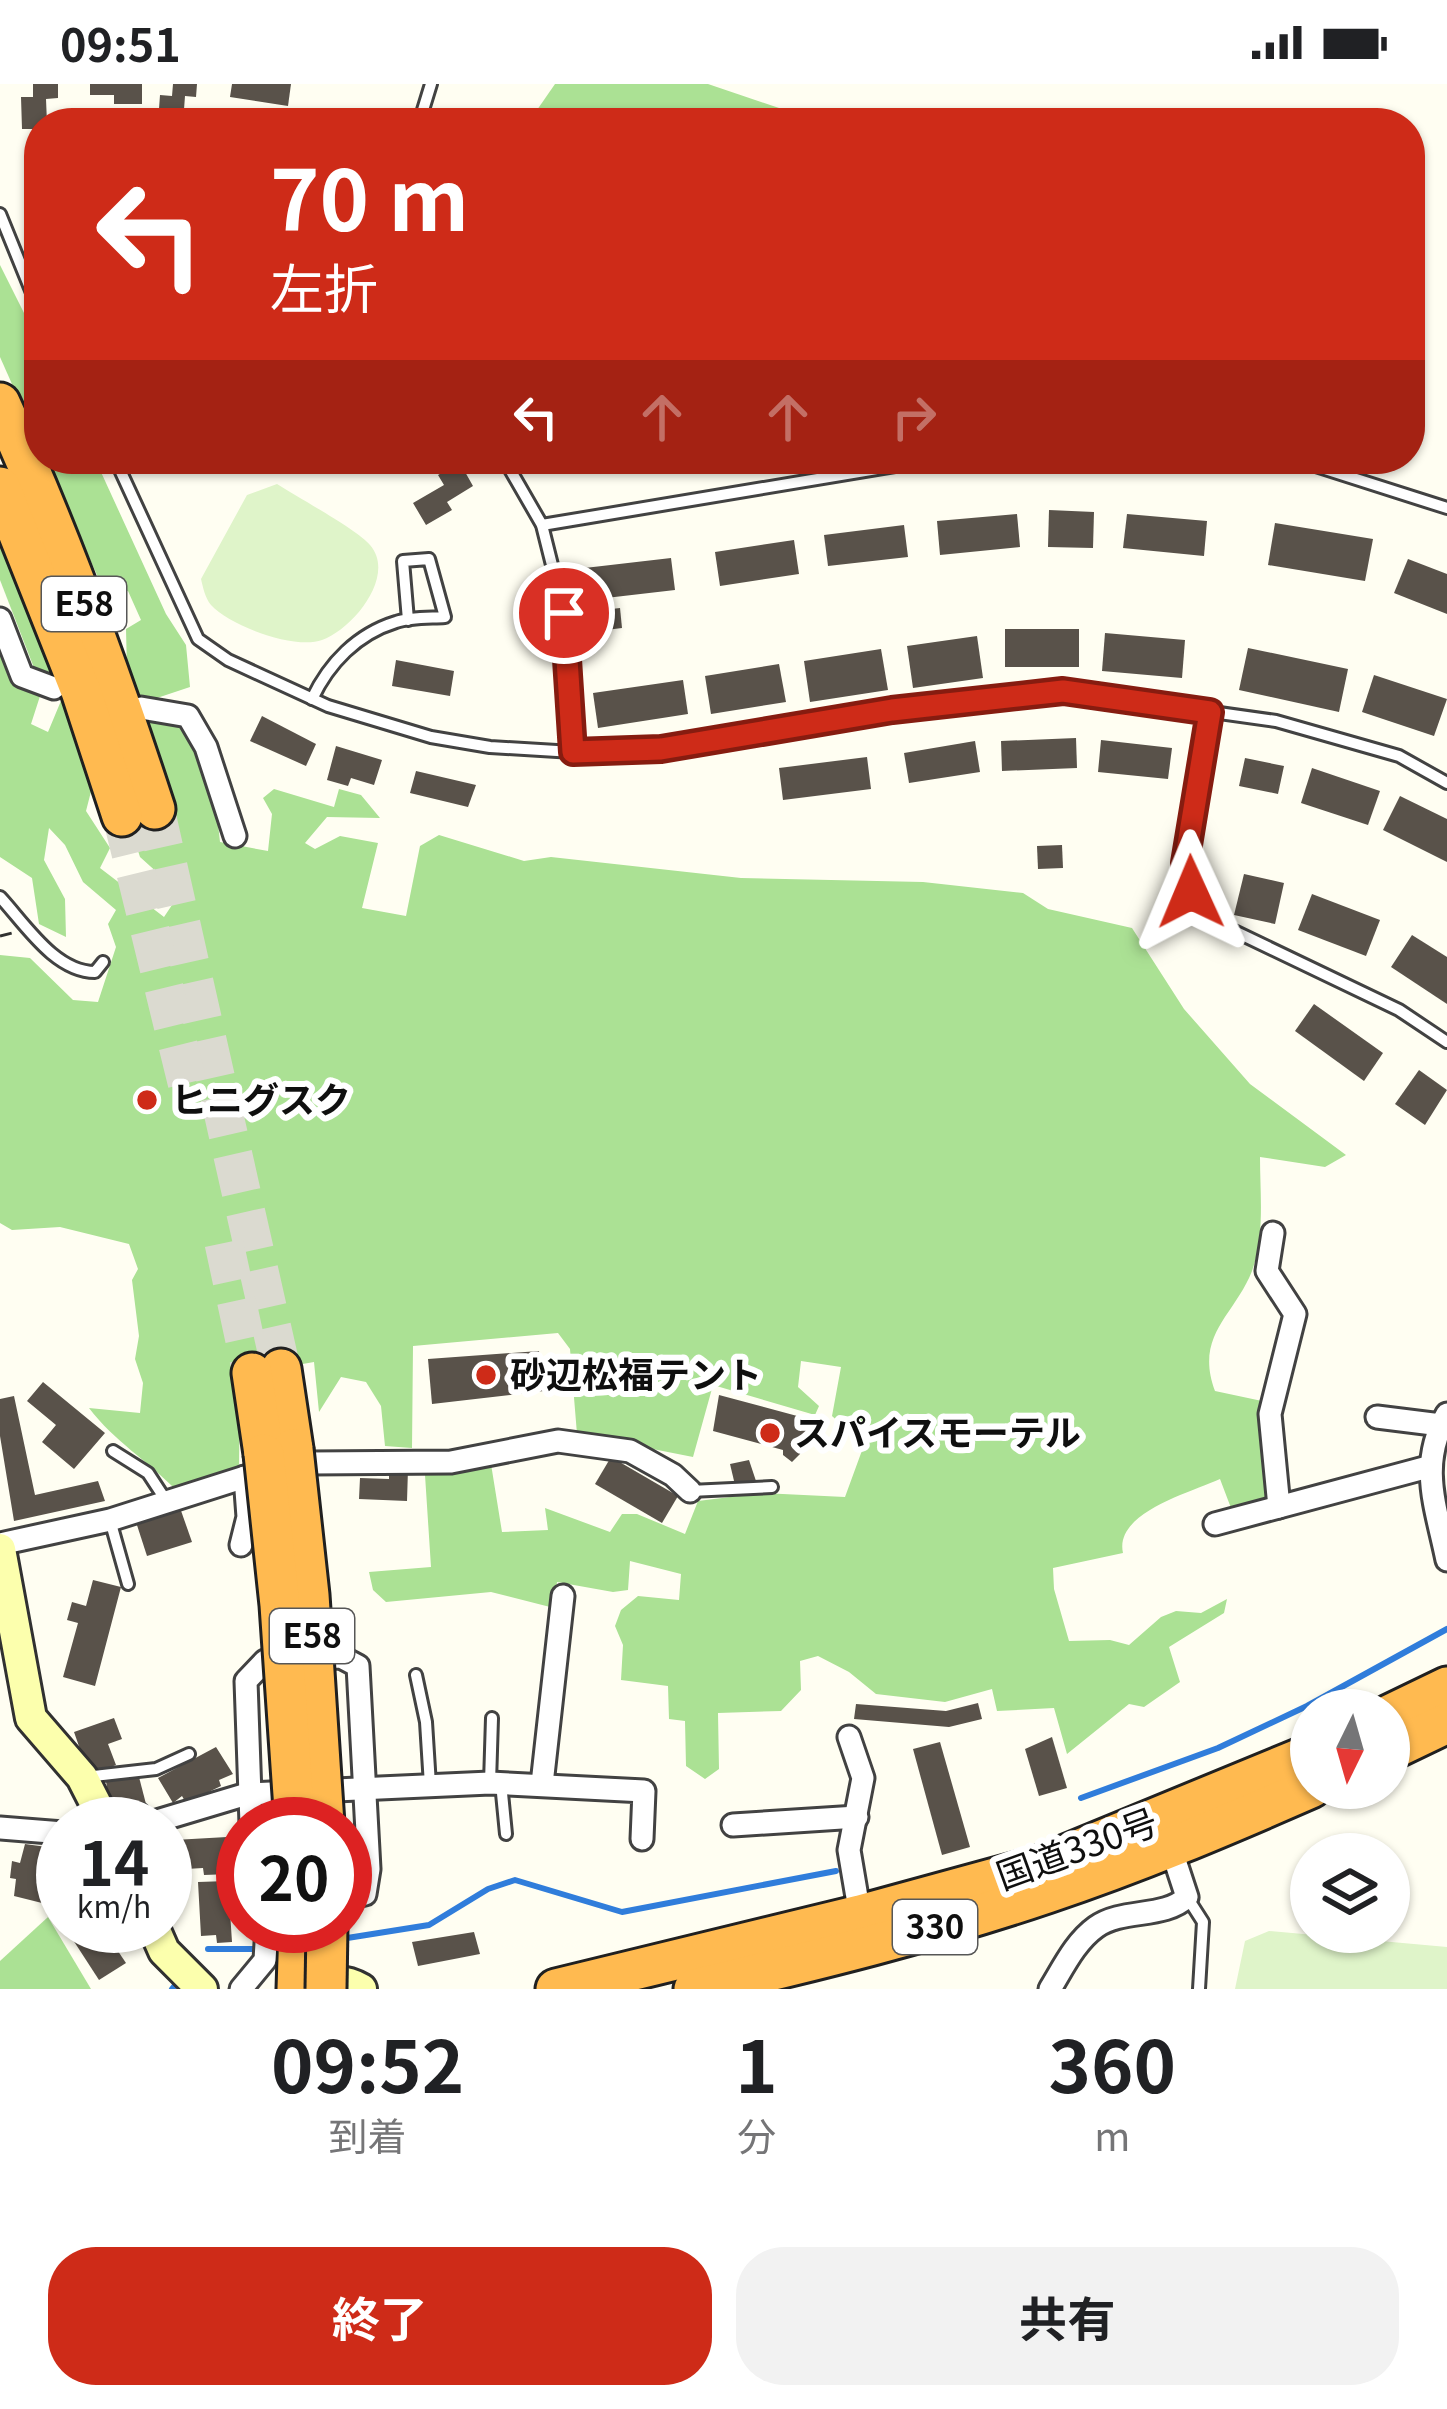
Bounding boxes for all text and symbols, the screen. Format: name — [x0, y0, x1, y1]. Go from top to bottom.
text: 09:51 — [60, 10, 181, 75]
text: 70 m — [270, 134, 469, 255]
icon: left — [72, 156, 228, 312]
text: 左折 — [270, 246, 378, 325]
icon: left — [503, 384, 569, 450]
icon: ahead — [629, 384, 695, 450]
icon: ahead — [755, 384, 821, 450]
icon: right — [881, 384, 947, 450]
pin — [513, 562, 615, 664]
road number: E58 — [42, 577, 126, 631]
icon: arrive — [531, 580, 597, 646]
position arrow — [1128, 829, 1254, 955]
place label: ヒニグスク — [171, 1071, 351, 1123]
marker: ヒニグスク — [134, 1087, 160, 1113]
place label: 砂辺松福テント — [510, 1346, 762, 1398]
marker: 砂辺松福テント — [473, 1362, 499, 1388]
place label: スパイスモーテル — [794, 1404, 1081, 1456]
marker: スパイスモーテル — [757, 1420, 783, 1446]
road number: E58 — [270, 1609, 354, 1663]
north arrow — [1290, 1689, 1410, 1809]
map controls — [1290, 1689, 1410, 1953]
street label: 国道330号 — [988, 1793, 1164, 1899]
speed limit sign: 20 — [216, 1797, 372, 1953]
text: 14 — [79, 1816, 149, 1903]
button: layers — [1290, 1833, 1410, 1953]
text: km/h — [77, 1883, 151, 1927]
road number: 330 — [893, 1900, 977, 1954]
text: 09:52 — [271, 2009, 464, 2114]
text: 1 — [735, 2009, 778, 2114]
text: 360 — [1049, 2009, 1176, 2114]
text: 到着 — [329, 2106, 407, 2162]
text: 分 — [737, 2106, 776, 2162]
text: m — [1094, 2106, 1130, 2162]
button: 終了 — [48, 2247, 712, 2385]
button: 共有 — [736, 2247, 1399, 2385]

